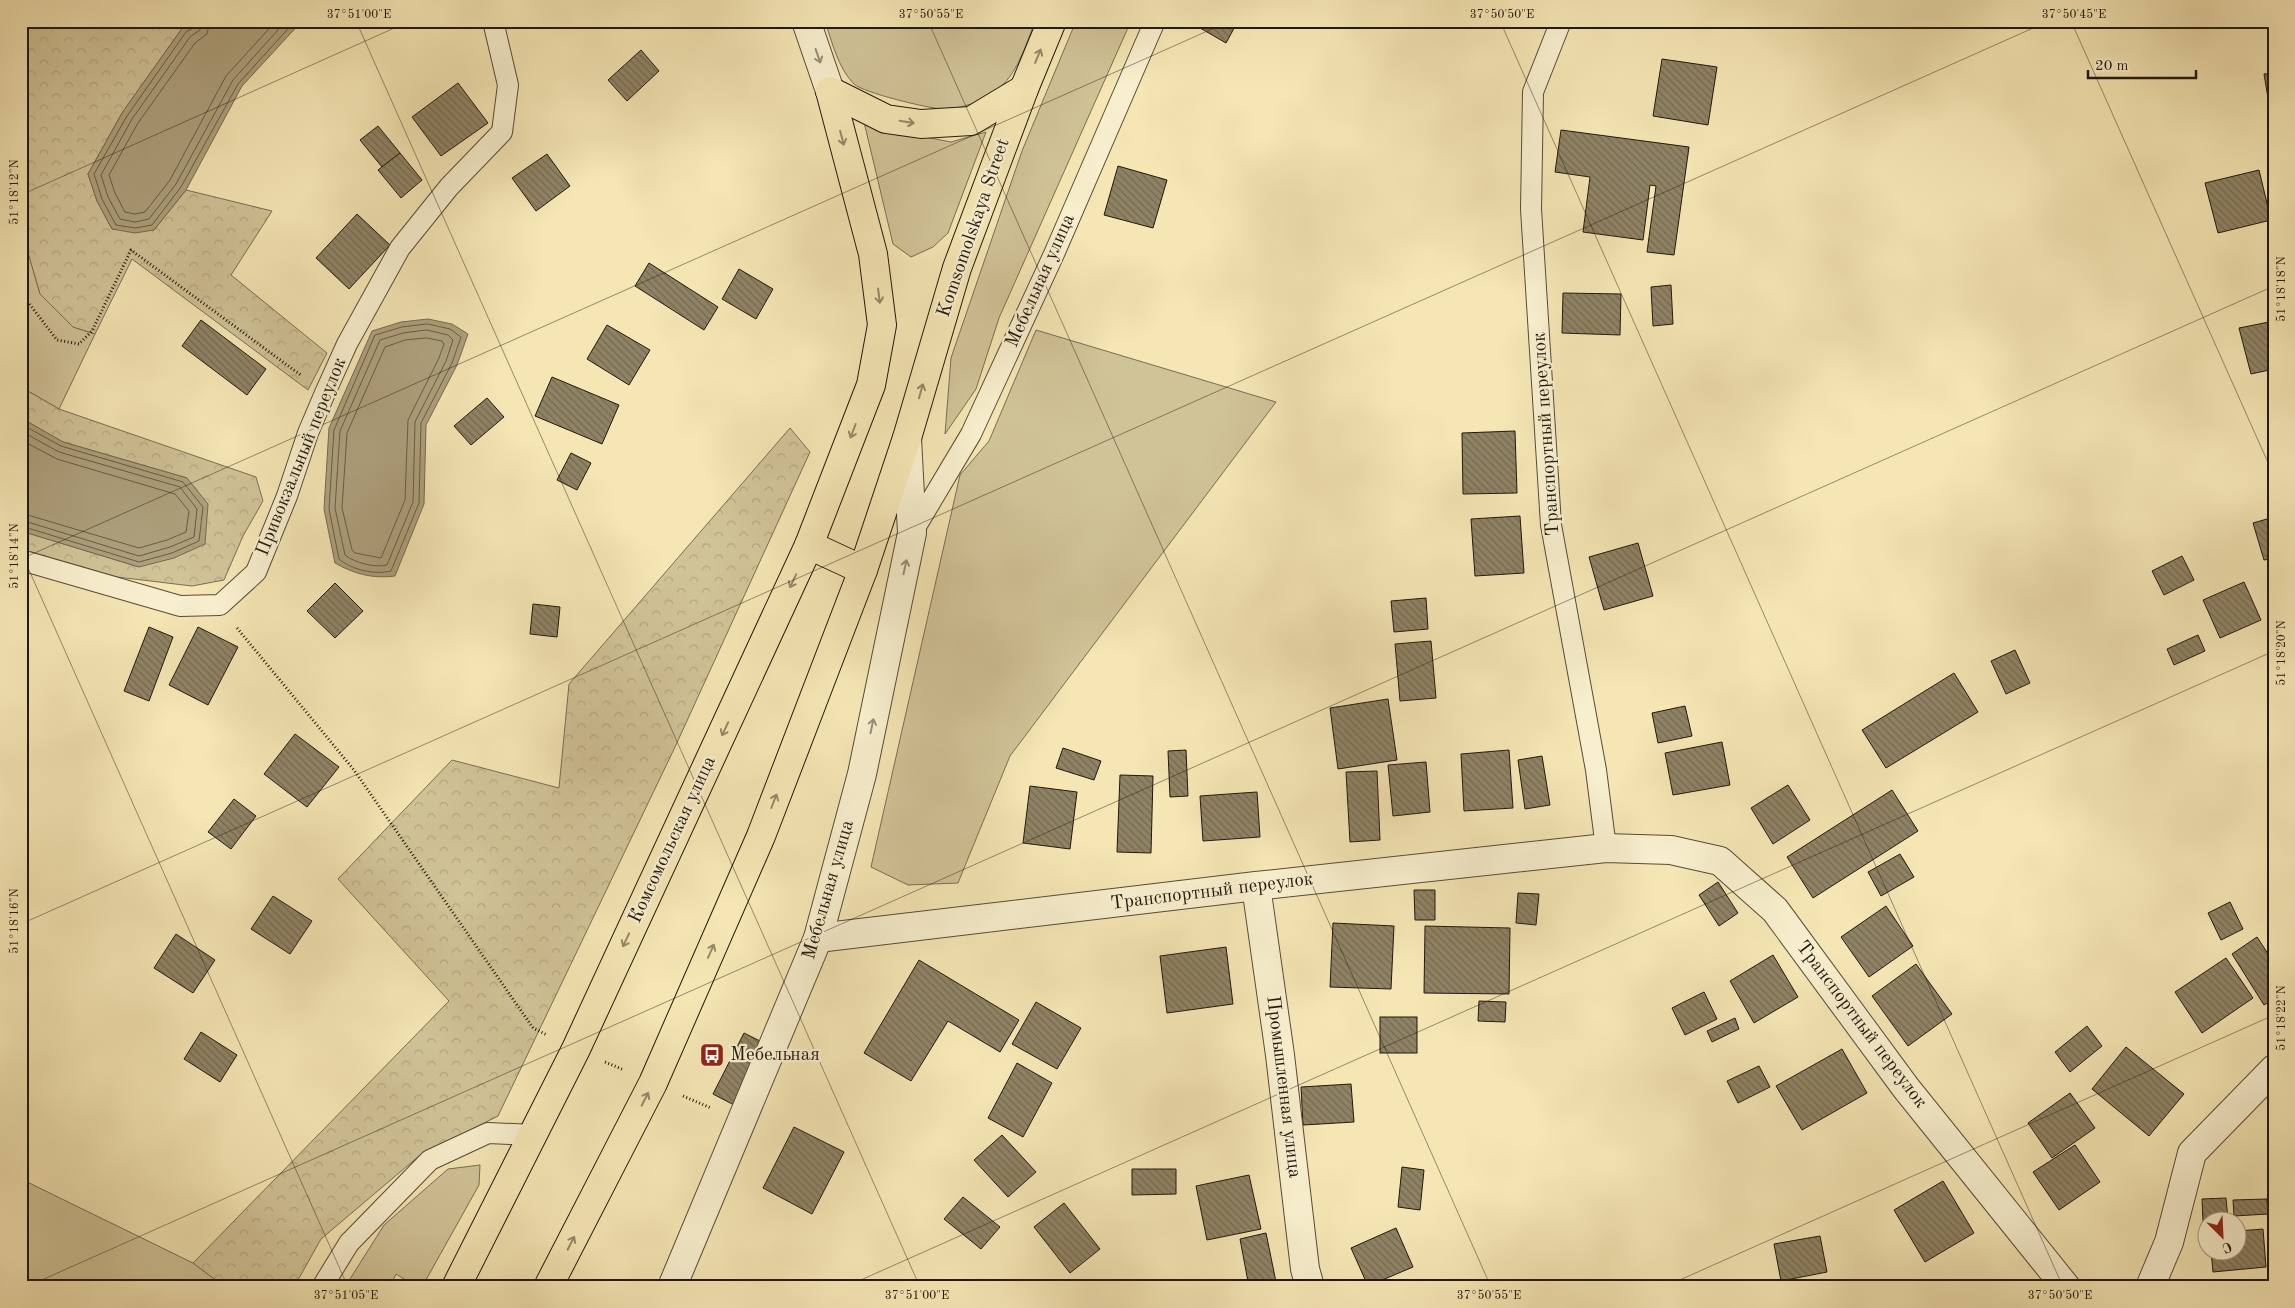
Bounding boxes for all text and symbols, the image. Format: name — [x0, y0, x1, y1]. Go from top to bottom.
text: 37°51'00"E — [327, 8, 391, 21]
text: 37°50'55"E — [899, 8, 963, 21]
text: 37°50'50"E — [1470, 8, 1534, 21]
text: 37°50'45"E — [2042, 8, 2106, 21]
one-way arrow — [814, 48, 823, 63]
scale bar — [2088, 48, 2195, 80]
one-way arrow — [1033, 49, 1043, 64]
text: 20 m — [2095, 59, 2129, 74]
one-way arrow — [899, 117, 915, 127]
one-way arrow — [838, 130, 848, 146]
street label: Komsomolskaya Street — [934, 136, 1014, 320]
text: 51°18'12"N — [8, 159, 21, 225]
street label: Мебельная улица — [1003, 211, 1079, 351]
text: 51°18'18"N — [2275, 256, 2288, 322]
one-way arrow — [874, 288, 884, 304]
street label: Транспортный переулок — [1530, 331, 1564, 536]
street label: Привокзальный переулок — [253, 355, 351, 559]
one-way arrow — [917, 384, 926, 400]
one-way arrow — [848, 423, 857, 438]
text: 51°18'14"N — [8, 523, 21, 589]
one-way arrow — [901, 560, 910, 576]
one-way arrow — [787, 574, 797, 589]
text: 51°18'20"N — [2275, 620, 2288, 686]
one-way arrow — [868, 719, 877, 735]
one-way arrow — [719, 721, 729, 736]
street label: Комсомольская улица — [626, 753, 720, 926]
one-way arrow — [770, 794, 780, 809]
street label: Мебельная улица — [800, 818, 858, 962]
street label: Транспортный переулок — [1110, 870, 1315, 914]
text: 51°18'16"N — [8, 888, 21, 954]
one-way arrow — [621, 932, 631, 947]
street label: Транспортный переулок — [1792, 938, 1930, 1113]
one-way arrow — [707, 944, 717, 959]
text: 51°18'22"N — [2275, 985, 2288, 1051]
street label: Промышленная улица — [1262, 995, 1304, 1180]
bus stop icon: Мебельная — [699, 1042, 725, 1068]
place label: Мебельная — [730, 1046, 820, 1065]
one-way arrow — [641, 1092, 650, 1107]
north arrow — [2198, 1210, 2248, 1260]
one-way arrow — [566, 1236, 576, 1251]
text: С — [2220, 1239, 2234, 1255]
text: 37°51'05"E — [314, 1289, 378, 1302]
text: 37°51'00"E — [885, 1289, 949, 1302]
text: 37°50'55"E — [1457, 1289, 1521, 1302]
text: 37°50'50"E — [2028, 1289, 2092, 1302]

